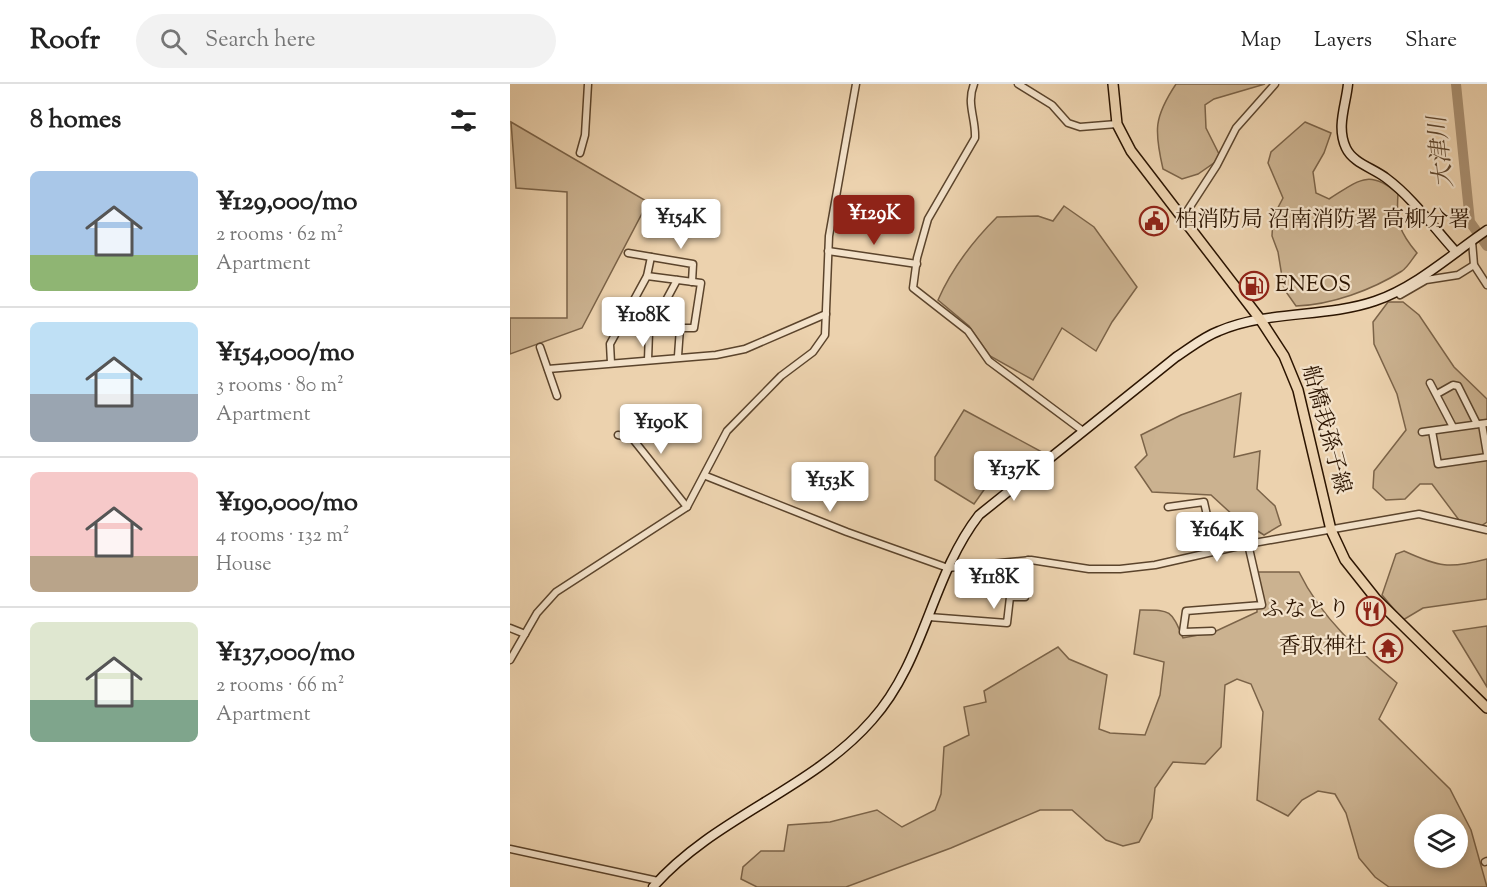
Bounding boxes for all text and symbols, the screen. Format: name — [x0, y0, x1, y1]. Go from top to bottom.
search box — [136, 14, 556, 68]
text: Roofr — [30, 21, 100, 61]
icon: search — [157, 25, 190, 58]
text: Search here — [205, 25, 315, 57]
text: Map — [1241, 26, 1281, 56]
text: Layers — [1314, 26, 1372, 56]
text: Share — [1405, 26, 1457, 56]
text: 8 homes — [30, 102, 121, 139]
icon: filters — [447, 104, 480, 137]
water label: 大津川 — [1421, 111, 1463, 190]
text: ¥129,000/mo — [216, 184, 357, 221]
icon: home — [78, 195, 150, 267]
pin: ¥129K — [832, 195, 916, 246]
pin: ¥154K — [639, 199, 723, 250]
text: ¥129K — [847, 200, 901, 229]
text: ¥154K — [655, 204, 707, 233]
public building icon: 柏消防局 沼南消防署 高柳分署 — [1138, 205, 1170, 237]
place label: 柏消防局 沼南消防署 高柳分署 — [1175, 205, 1470, 237]
text: 2 rooms · 62 m² — [216, 221, 344, 250]
text: Apartment — [216, 250, 311, 279]
fuel station icon: ENEOS — [1238, 270, 1270, 302]
place label: ENEOS — [1275, 270, 1351, 302]
pin: ¥108K — [601, 297, 685, 348]
text: ¥108K — [616, 302, 670, 331]
text: ¥154,000/mo — [216, 335, 355, 372]
icon: home — [78, 346, 150, 418]
street label: 船橋我孫子線 — [1292, 362, 1358, 498]
text: 3 rooms · 80 m² — [216, 372, 344, 401]
text: Apartment — [216, 401, 311, 430]
pin: ¥190K — [619, 404, 703, 455]
text: ¥190K — [634, 409, 688, 438]
pin: ¥137K — [972, 451, 1056, 502]
text: ¥137K — [988, 456, 1040, 485]
pin: ¥153K — [788, 462, 872, 513]
text: ¥153K — [805, 467, 855, 496]
text: ¥190,000/mo — [216, 485, 358, 522]
icon: home — [78, 496, 150, 568]
pin: ¥164K — [1175, 512, 1259, 563]
text: ¥164K — [1190, 517, 1244, 546]
text: 4 rooms · 132 m² — [216, 522, 349, 551]
text: House — [216, 551, 271, 580]
pin: ¥118K — [952, 559, 1036, 610]
text: ¥118K — [969, 564, 1019, 593]
place label: ふなとり — [1262, 595, 1350, 627]
restaurant icon: ふなとり — [1355, 595, 1387, 627]
place label: 香取神社 — [1279, 632, 1367, 664]
temple icon: 香取神社 — [1372, 632, 1404, 664]
text: ¥137,000/mo — [216, 635, 355, 672]
icon: home — [78, 646, 150, 718]
text: 2 rooms · 66 m² — [216, 672, 344, 701]
text: Apartment — [216, 701, 311, 730]
map controls — [1414, 814, 1468, 868]
button: layers — [1414, 814, 1468, 868]

